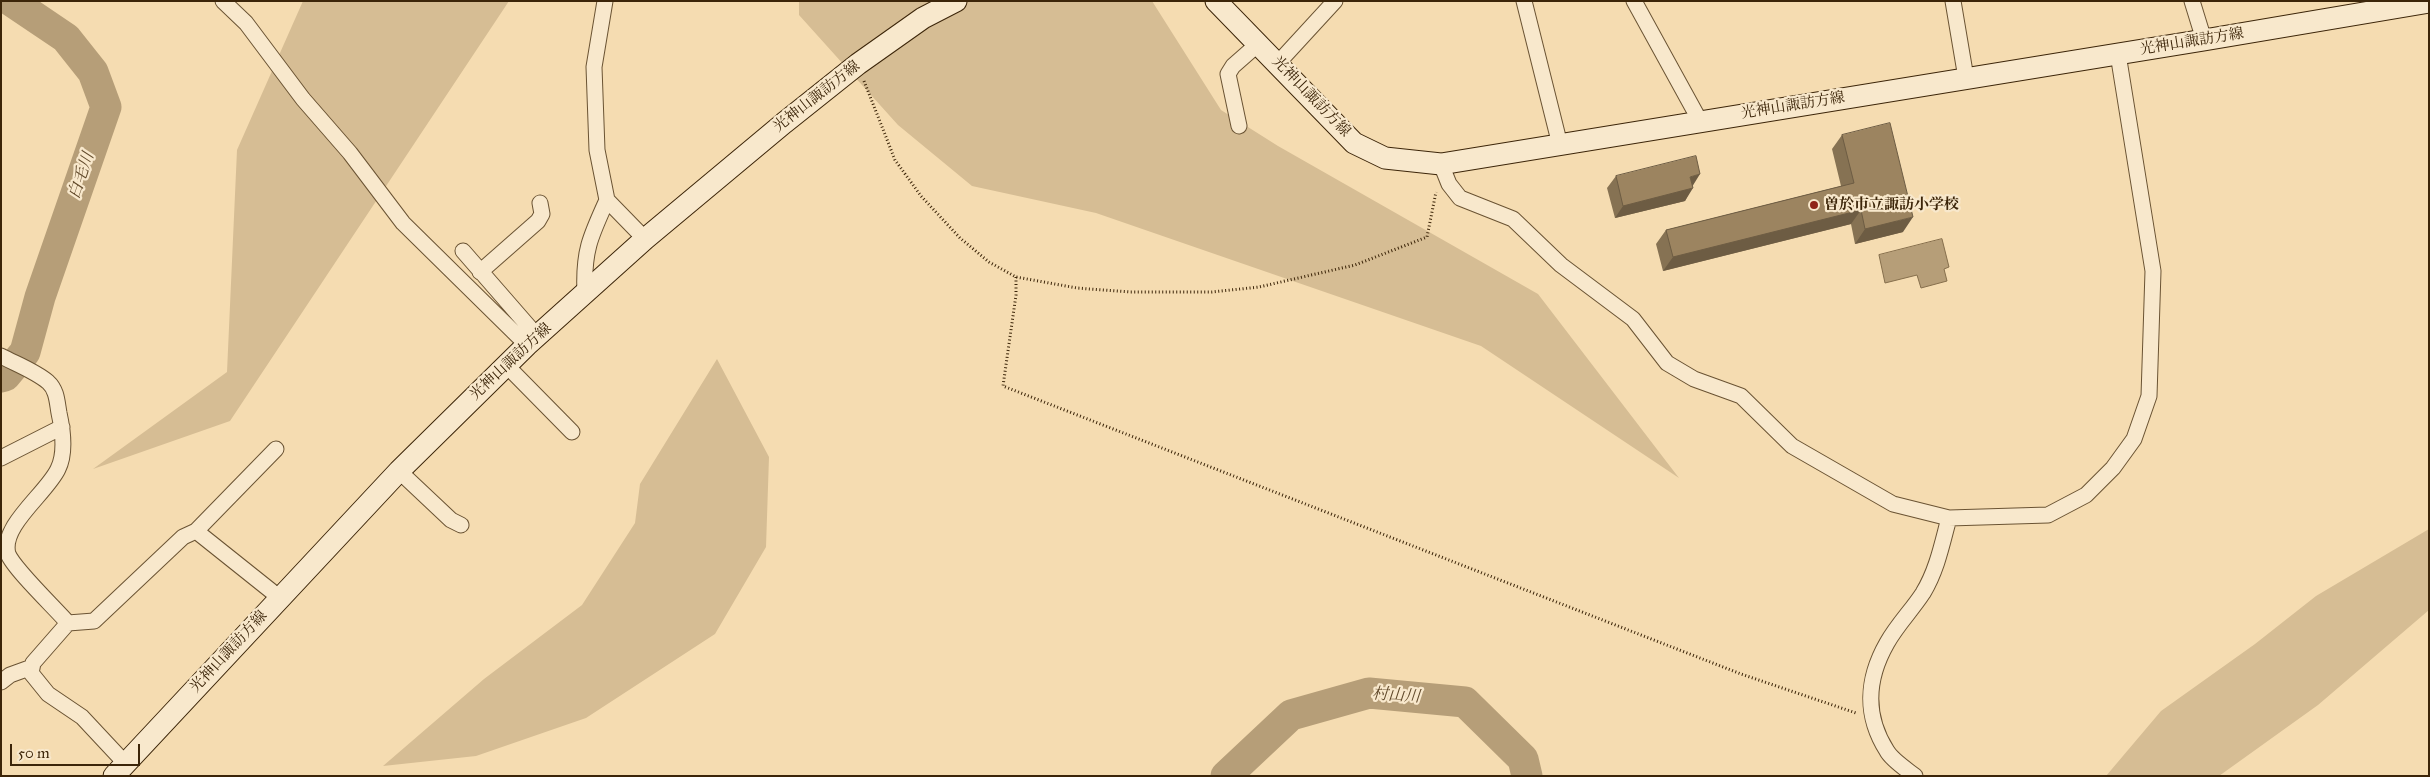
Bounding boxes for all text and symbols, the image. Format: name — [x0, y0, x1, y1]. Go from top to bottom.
street label: 光神山諏訪方線 — [2139, 25, 2245, 59]
street label: 光神山諏訪方線 — [1268, 53, 1354, 141]
street label: 光神山諏訪方線 — [770, 58, 864, 136]
street label: 光神山諏訪方線 — [1740, 89, 1846, 123]
water label: 白毛川 — [65, 150, 99, 202]
place label: 曽於市立諏訪小学校 — [1824, 196, 1959, 214]
marker: 曽於市立諏訪小学校 — [1808, 199, 1820, 211]
street label: 光神山諏訪方線 — [466, 320, 556, 404]
street label: 光神山諏訪方線 — [187, 607, 271, 697]
water label: 村山川 — [1371, 685, 1421, 707]
scale bar — [12, 734, 142, 766]
text: 50 m — [18, 744, 50, 762]

